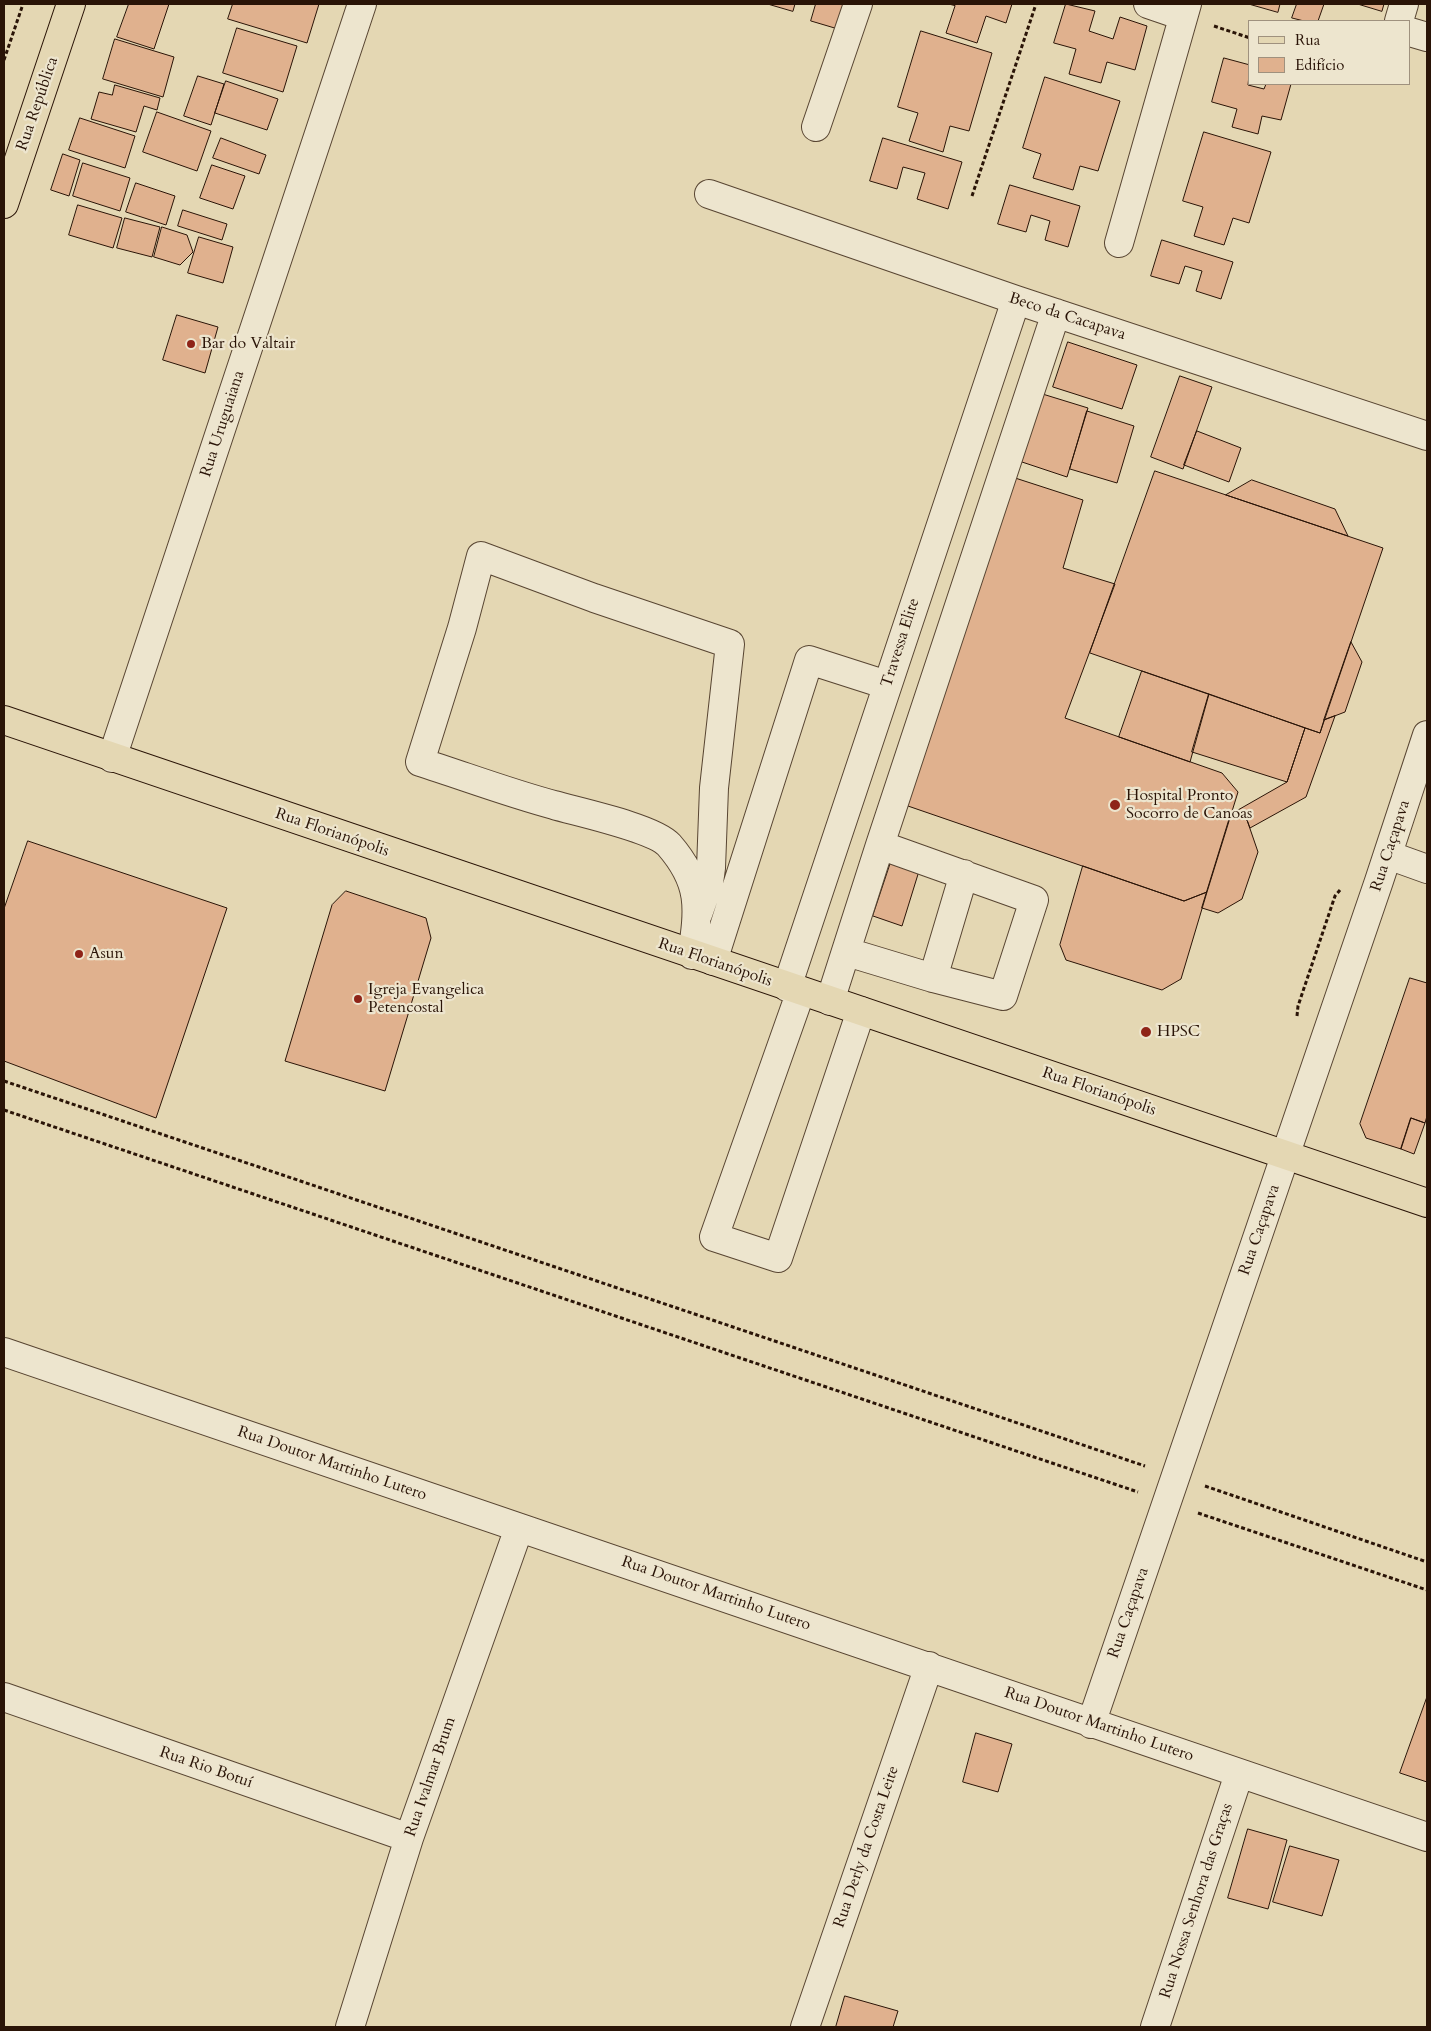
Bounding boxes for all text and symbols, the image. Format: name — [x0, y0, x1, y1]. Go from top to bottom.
legend — [1248, 20, 1411, 85]
text: Rua — [1295, 30, 1320, 50]
street label: Rua República — [13, 55, 63, 153]
text: Edifício — [1295, 55, 1344, 75]
street label: Beco da Cacapava — [1006, 289, 1128, 345]
place label: Bar do Valtair — [201, 334, 295, 354]
marker: Bar do Valtair — [185, 338, 197, 350]
street label: Rua Uruguaiana — [197, 368, 249, 480]
street label: Travessa Elite — [878, 596, 924, 690]
place label: Hospital Pronto Socorro de Canoas — [1126, 786, 1252, 824]
marker: Hospital Pronto Socorro de Canoas — [1108, 798, 1122, 812]
street label: Rua Caçapava — [1367, 798, 1415, 894]
street label: Rua Florianópolis — [273, 805, 391, 861]
street label: Rua Florianópolis — [656, 935, 774, 991]
place label: Asun — [89, 944, 124, 964]
marker: Asun — [73, 948, 85, 960]
place label: Igreja Evangelica Petencostal — [368, 980, 484, 1018]
marker: Igreja Evangelica Petencostal — [352, 993, 364, 1005]
place label: HPSC — [1157, 1022, 1200, 1042]
marker: HPSC — [1139, 1025, 1153, 1039]
street label: Rua Florianópolis — [1040, 1064, 1158, 1120]
street label: Rua Caçapava — [1235, 1182, 1285, 1278]
street label: Rua Doutor Martinho Lutero — [235, 1423, 429, 1505]
street label: Rua Doutor Martinho Lutero — [619, 1553, 813, 1635]
street label: Rua Caçapava — [1104, 1565, 1154, 1661]
street label: Rua Doutor Martinho Lutero — [1002, 1684, 1196, 1766]
street label: Rua Ivalmar Brum — [402, 1715, 460, 1839]
street label: Rua Rio Botuí — [157, 1743, 255, 1793]
street label: Rua Derly da Costa Leite — [830, 1764, 904, 1930]
street label: Rua Nossa Senhora das Graças — [1156, 1801, 1238, 2001]

